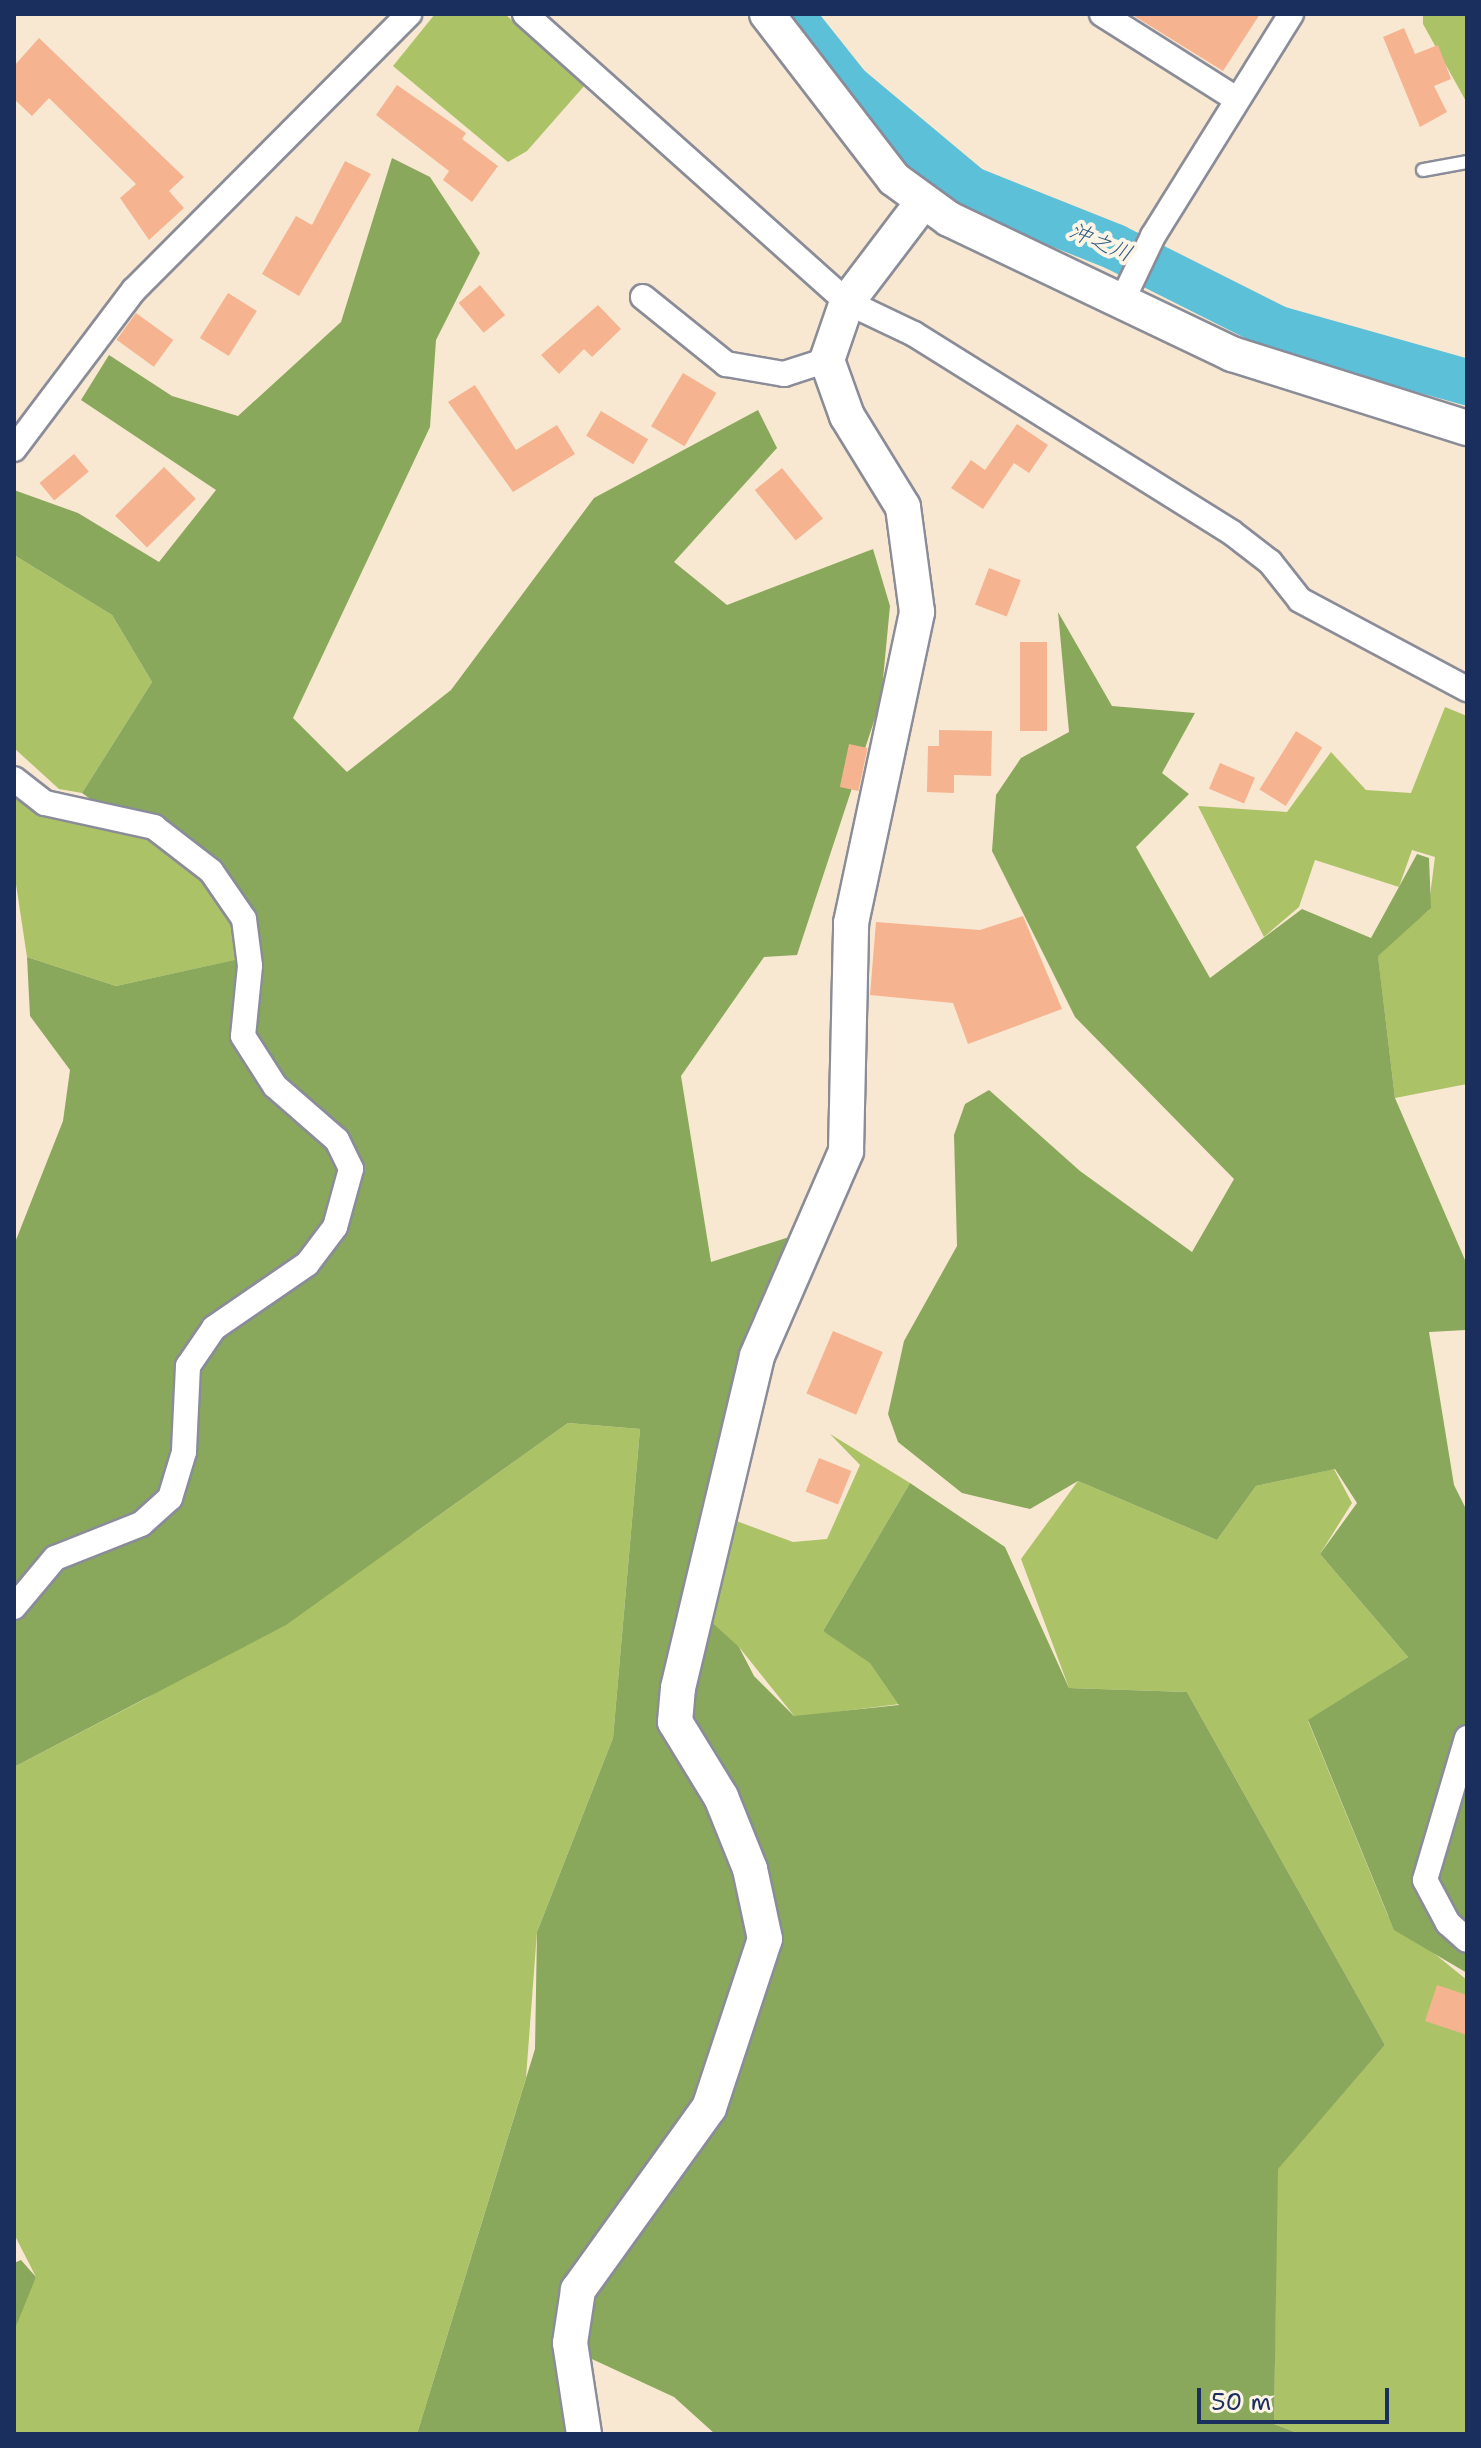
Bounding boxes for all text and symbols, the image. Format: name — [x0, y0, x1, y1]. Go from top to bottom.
water label: 沖之川 — [1065, 217, 1137, 267]
scale bar — [1201, 2372, 1393, 2422]
text: 50 m — [1211, 2386, 1271, 2418]

